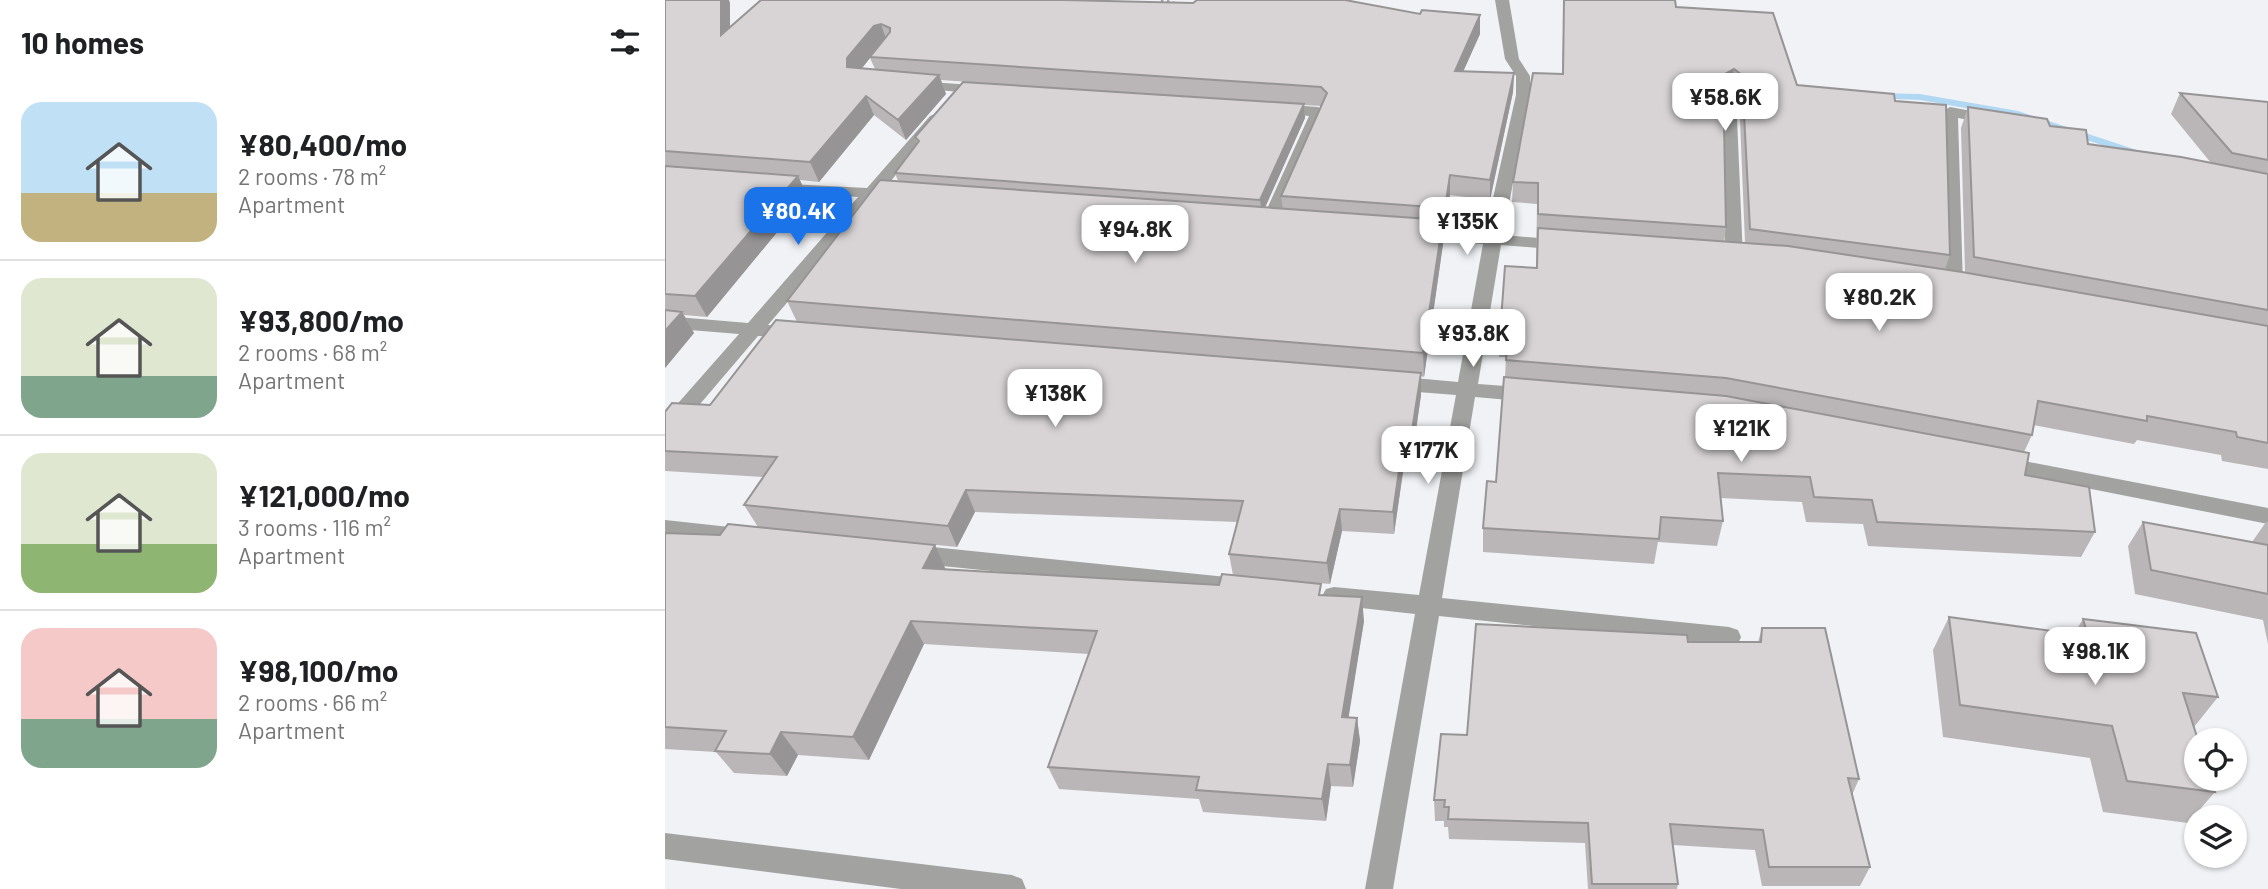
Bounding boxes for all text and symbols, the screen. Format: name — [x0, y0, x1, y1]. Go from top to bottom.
icon: filters — [606, 23, 644, 61]
text: 10 homes — [21, 24, 144, 60]
pin: ¥58.6K — [1668, 74, 1782, 133]
text: ¥58.6K — [1688, 82, 1762, 110]
text: ¥80,400/mo — [238, 126, 407, 162]
icon: home — [77, 130, 161, 214]
text: 2 rooms · 78 m² — [238, 162, 386, 190]
pin: ¥80.4K — [741, 188, 855, 247]
text: Apartment — [238, 190, 345, 218]
text: ¥80.4K — [760, 196, 836, 224]
pin: ¥135K — [1418, 198, 1516, 257]
pin: ¥94.8K — [1078, 205, 1192, 265]
text: ¥135K — [1435, 206, 1499, 234]
text: ¥94.8K — [1098, 214, 1172, 242]
pin: ¥80.2K — [1822, 274, 1936, 333]
text: ¥80.2K — [1842, 282, 1916, 310]
text: ¥93,800/mo — [238, 302, 404, 338]
icon: home — [77, 306, 161, 390]
pin: ¥93.8K — [1416, 310, 1530, 369]
text: ¥93.8K — [1436, 318, 1510, 346]
text: 2 rooms · 68 m² — [238, 338, 387, 366]
text: Apartment — [238, 366, 345, 394]
pin: ¥138K — [1006, 370, 1104, 429]
text: ¥138K — [1023, 378, 1087, 406]
pin: ¥121K — [1692, 405, 1790, 464]
text: ¥121K — [1711, 413, 1771, 441]
pin: ¥177K — [1379, 426, 1477, 486]
text: ¥177K — [1397, 435, 1459, 463]
text: ¥121,000/mo — [238, 477, 410, 513]
icon: home — [77, 481, 161, 565]
text: 3 rooms · 116 m² — [238, 513, 391, 541]
text: Apartment — [238, 541, 345, 569]
pin: ¥98.1K — [2038, 628, 2152, 687]
text: ¥98.1K — [2060, 636, 2130, 664]
text: ¥98,100/mo — [238, 652, 399, 688]
icon: home — [77, 656, 161, 740]
text: 2 rooms · 66 m² — [238, 688, 387, 716]
text: Apartment — [238, 716, 345, 744]
map controls — [2184, 728, 2247, 868]
button: locate — [2184, 728, 2247, 791]
button: layers — [2184, 805, 2247, 868]

